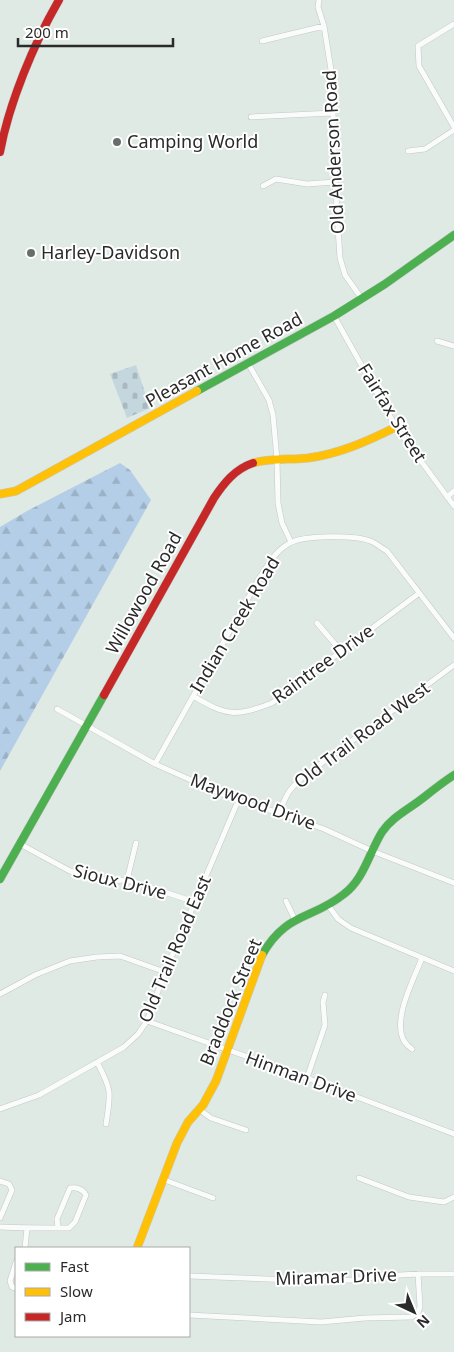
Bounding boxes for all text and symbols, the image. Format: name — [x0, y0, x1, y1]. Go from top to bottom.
scale bar — [18, 15, 172, 47]
text: 200 m — [25, 22, 69, 42]
street label: Old Anderson Road — [317, 69, 349, 235]
place label: Camping World — [127, 129, 258, 153]
marker: Camping World — [111, 136, 123, 148]
place label: Harley-Davidson — [41, 240, 180, 264]
marker: Harley-Davidson — [25, 247, 37, 259]
street label: Pleasant Home Road — [141, 306, 306, 412]
street label: Fairfax Street — [353, 359, 433, 467]
street label: Willowood Road — [100, 527, 187, 658]
street label: Indian Creek Road — [184, 552, 284, 697]
street label: Raintree Drive — [267, 618, 378, 708]
street label: Old Trail Road West — [289, 675, 435, 793]
street label: Maywood Drive — [187, 767, 319, 835]
street label: Sioux Drive — [71, 858, 169, 904]
street label: Old Trail Road East — [132, 871, 216, 1026]
street label: Braddock Street — [194, 934, 267, 1069]
street label: Hinman Drive — [243, 1045, 360, 1107]
legend — [15, 1247, 190, 1337]
text: Fast — [60, 1256, 89, 1276]
street label: Miramar Drive — [275, 1262, 397, 1290]
text: Slow — [60, 1281, 93, 1301]
north arrow — [389, 1287, 439, 1337]
text: Jam — [58, 1306, 87, 1326]
text: N — [413, 1311, 434, 1333]

